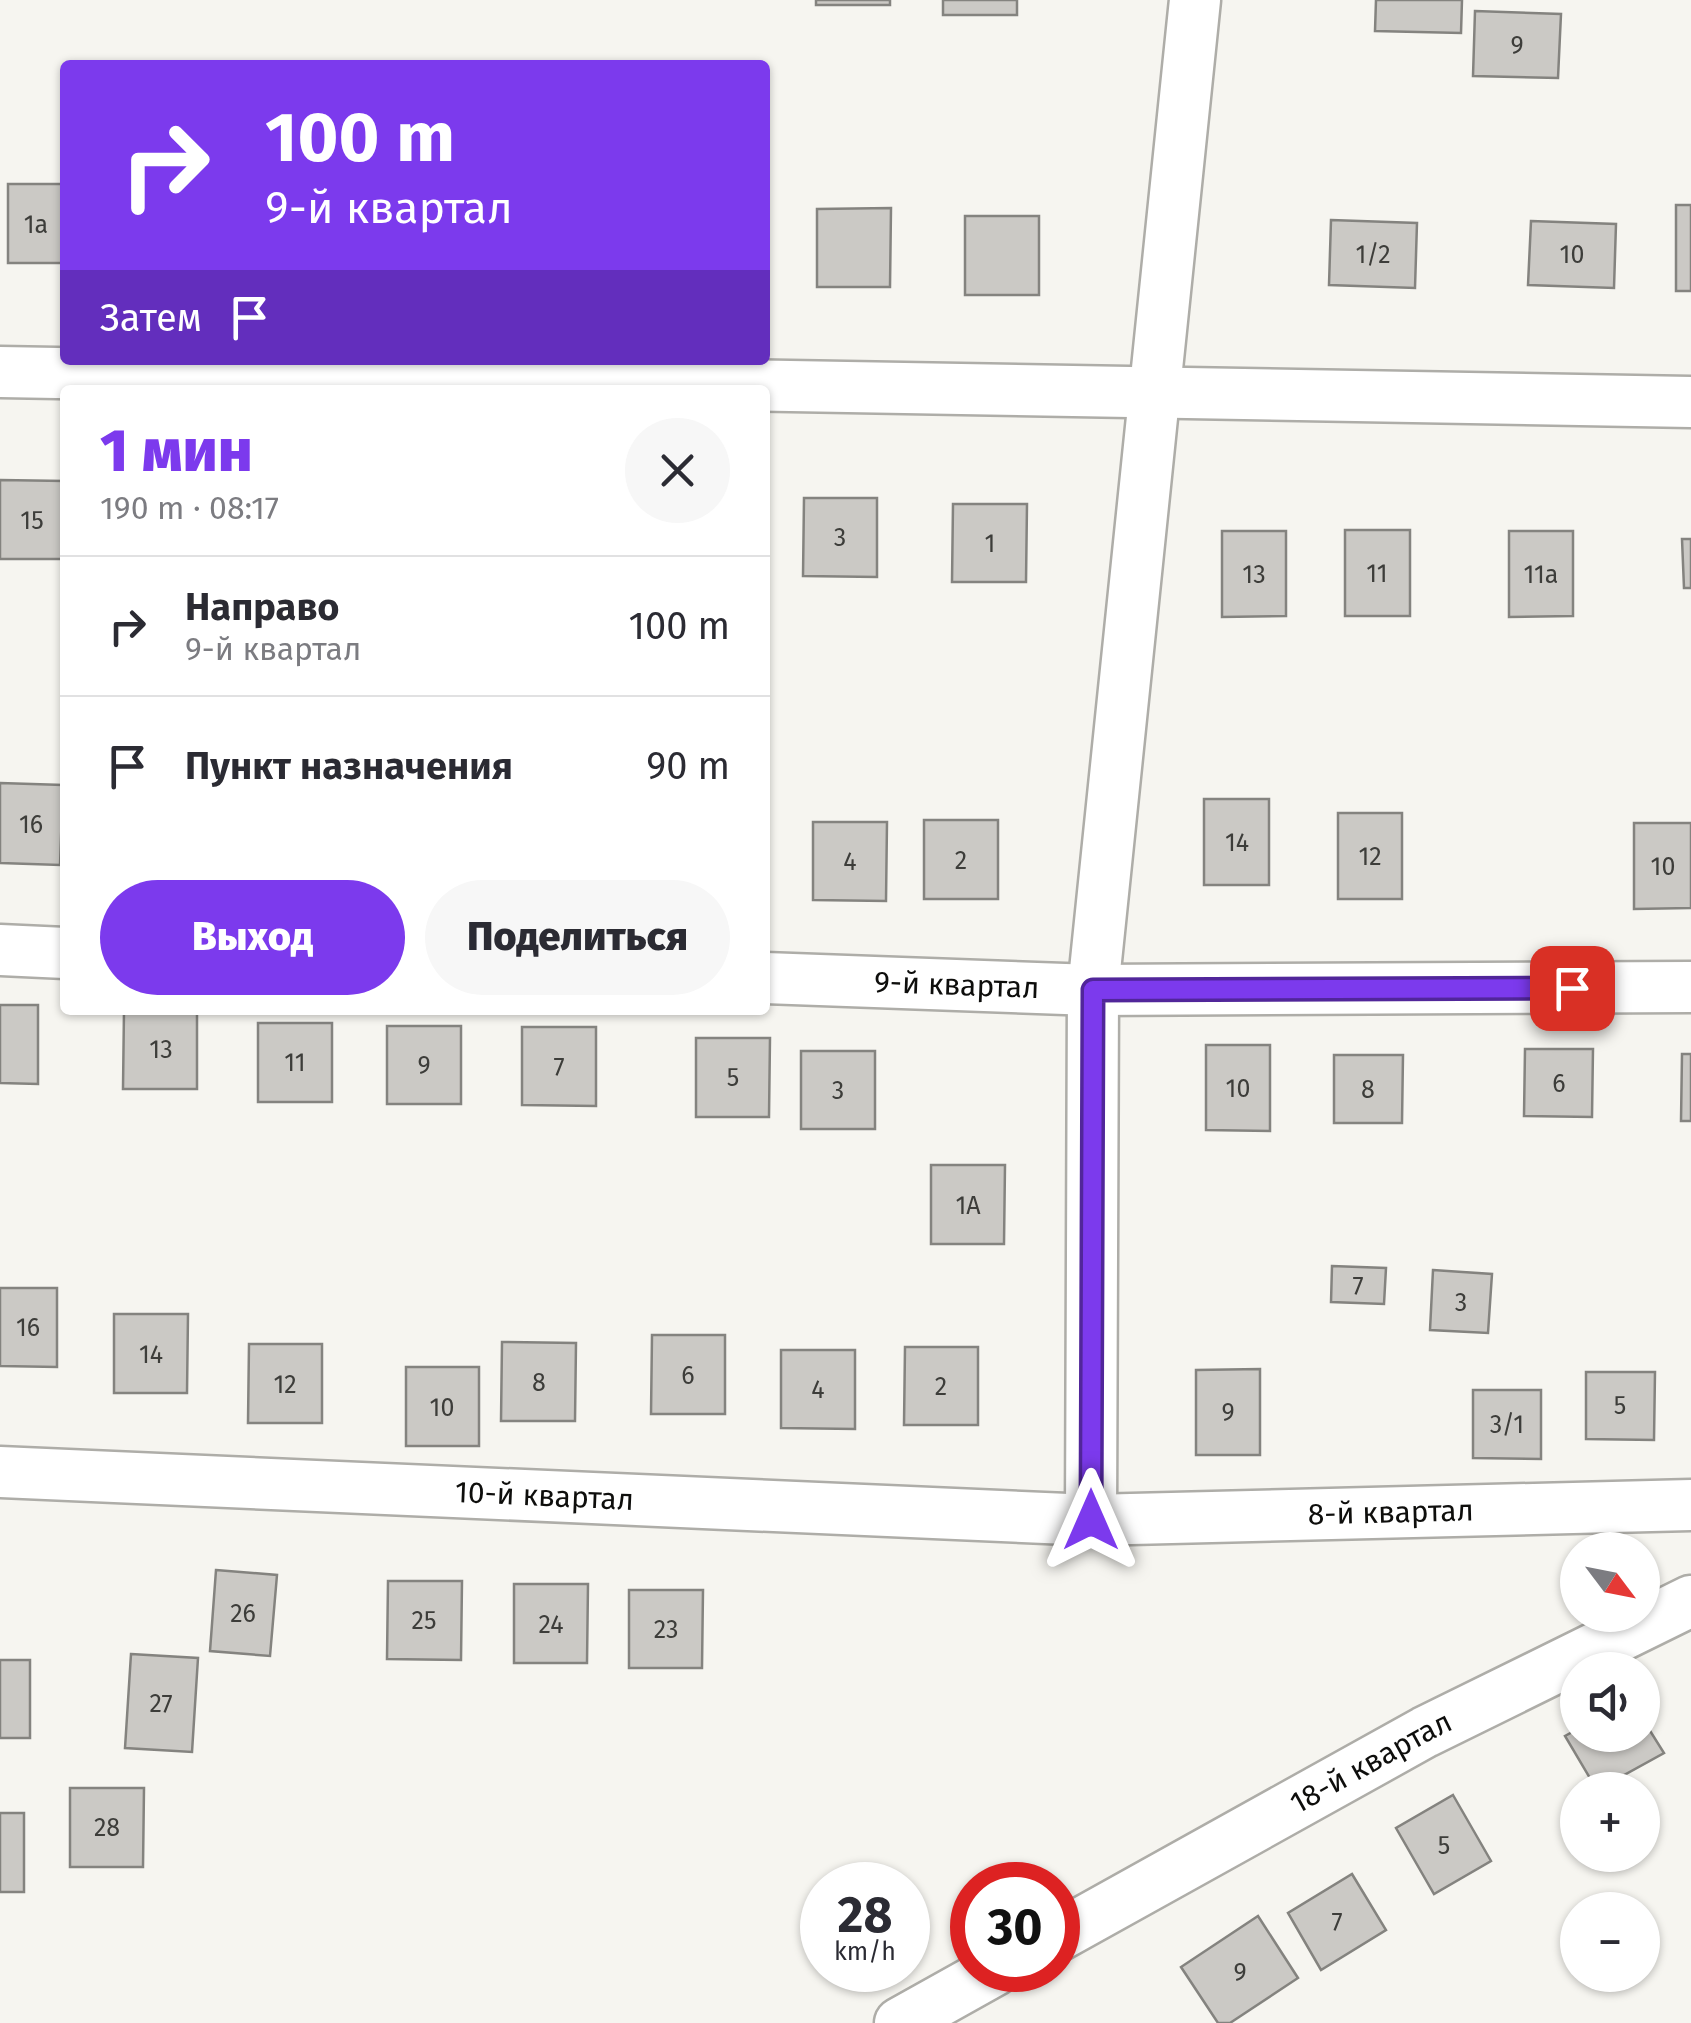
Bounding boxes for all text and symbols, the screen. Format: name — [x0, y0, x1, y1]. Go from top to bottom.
house number: 9 — [1510, 31, 1524, 61]
text: 100 m — [265, 96, 455, 180]
icon: right — [100, 100, 230, 230]
text: 9-й квартал — [265, 181, 513, 235]
house number: 1а — [24, 210, 48, 240]
house number: 1/2 — [1355, 240, 1391, 270]
house number: 10 — [1560, 240, 1584, 270]
icon: arrive — [222, 290, 277, 345]
text: Затем — [100, 295, 202, 341]
text: 1 мин — [100, 415, 253, 487]
button: close — [625, 418, 730, 523]
text: 190 m · 08:17 — [100, 489, 279, 527]
house number: 15 — [20, 506, 44, 536]
house number: 3 — [834, 523, 846, 553]
house number: 1 — [985, 529, 995, 559]
house number: 11 — [1366, 559, 1388, 589]
house number: 13 — [1242, 560, 1266, 590]
house number: 11а — [1524, 560, 1558, 590]
text: Направо — [185, 584, 339, 630]
icon: right — [100, 599, 155, 654]
text: 100 m — [629, 603, 730, 649]
text: 9-й квартал — [185, 630, 361, 668]
icon: arrive — [100, 739, 155, 794]
text: Пункт назначения — [185, 743, 513, 789]
text: 90 m — [646, 743, 730, 789]
house number: 16 — [19, 810, 43, 840]
house number: 14 — [1225, 828, 1249, 858]
house number: 12 — [1358, 842, 1382, 872]
house number: 2 — [955, 846, 967, 876]
house number: 4 — [843, 847, 857, 877]
house number: 10 — [1651, 852, 1675, 882]
button: Выход — [100, 880, 405, 995]
button: Поделиться — [425, 880, 730, 995]
pin — [1530, 946, 1615, 1031]
icon: arrive — [1545, 961, 1600, 1016]
street label: 9-й квартал — [874, 964, 1040, 1006]
house number: 13 — [149, 1035, 173, 1065]
house number: 11 — [284, 1048, 306, 1078]
house number: 9 — [417, 1051, 431, 1081]
house number: 7 — [553, 1052, 565, 1082]
house number: 5 — [727, 1063, 739, 1093]
house number: 6 — [1552, 1069, 1566, 1099]
house number: 10 — [1226, 1074, 1250, 1104]
house number: 8 — [1361, 1075, 1375, 1105]
house number: 3 — [832, 1076, 844, 1106]
house number: 1А — [955, 1191, 981, 1221]
house number: 7 — [1352, 1271, 1364, 1301]
house number: 3 — [1455, 1288, 1467, 1318]
house number: 16 — [16, 1313, 40, 1343]
house number: 14 — [139, 1340, 163, 1370]
house number: 6 — [681, 1361, 695, 1391]
house number: 8 — [532, 1368, 546, 1398]
house number: 12 — [273, 1370, 297, 1400]
house number: 2 — [935, 1372, 947, 1402]
house number: 4 — [811, 1375, 825, 1405]
house number: 5 — [1614, 1391, 1626, 1421]
house number: 10 — [430, 1393, 454, 1423]
house number: 9 — [1221, 1398, 1235, 1428]
house number: 3/1 — [1490, 1410, 1524, 1440]
position arrow — [1039, 1468, 1143, 1572]
street label: 10-й квартал — [454, 1474, 635, 1518]
street label: 8-й квартал — [1307, 1492, 1474, 1533]
north arrow — [1560, 1532, 1660, 1632]
map controls — [1560, 1532, 1660, 1992]
house number: 26 — [230, 1599, 256, 1629]
house number: 25 — [412, 1606, 436, 1636]
house number: 24 — [538, 1610, 564, 1640]
house number: 23 — [654, 1615, 678, 1645]
button: sound — [1560, 1652, 1660, 1752]
house number: 27 — [149, 1689, 173, 1719]
street label: 18-й квартал — [1284, 1704, 1458, 1821]
button: + — [1560, 1772, 1660, 1872]
house number: 28 — [94, 1813, 120, 1843]
house number: 5 — [1438, 1831, 1450, 1861]
speed limit sign: 30 — [950, 1862, 1080, 1992]
text: 28 — [838, 1885, 892, 1945]
button: − — [1560, 1892, 1660, 1992]
house number: 7 — [1331, 1907, 1343, 1937]
text: km/h — [834, 1937, 896, 1967]
house number: 9 — [1233, 1958, 1247, 1988]

